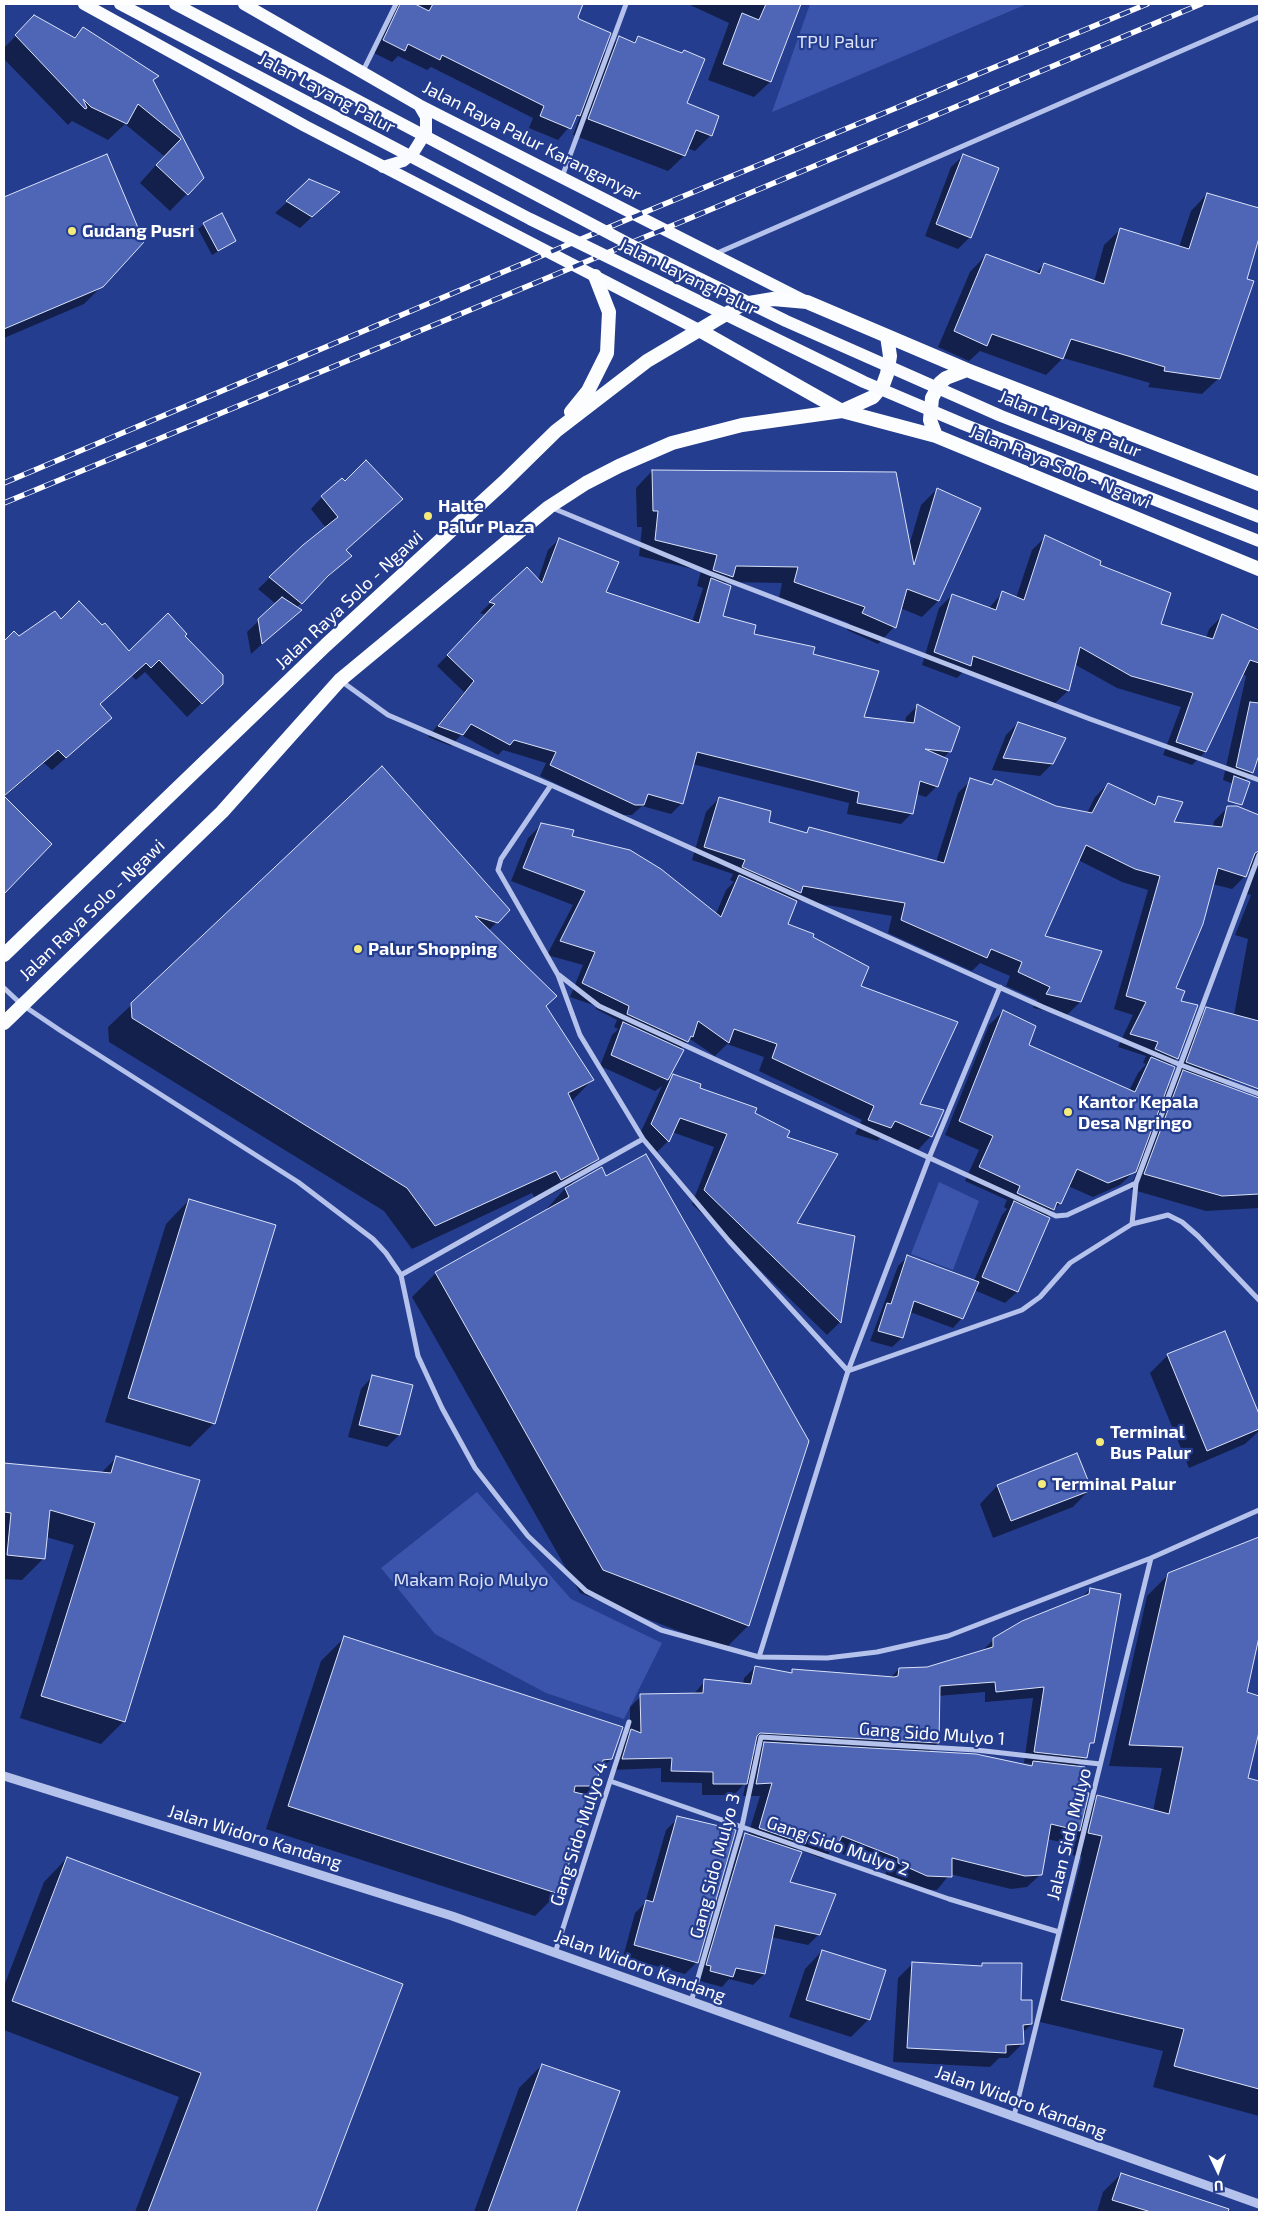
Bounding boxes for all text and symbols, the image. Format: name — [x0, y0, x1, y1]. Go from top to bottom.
park label: TPU Palur — [797, 31, 877, 53]
street label: Jalan Layang Palur — [255, 48, 399, 138]
street label: Jalan Raya Palur Karanganyar — [419, 76, 645, 206]
place label: Gudang Pusri — [82, 220, 195, 242]
marker: Gudang Pusri — [66, 225, 78, 237]
street label: Jalan Layang Palur — [615, 234, 761, 320]
street label: Jalan Layang Palur — [996, 386, 1144, 462]
street label: Jalan Raya Solo - Ngawi — [966, 421, 1154, 513]
place label: Halte Palur Plaza — [438, 495, 534, 538]
marker: Halte Palur Plaza — [422, 510, 434, 522]
street label: Jalan Raya Solo - Ngawi — [271, 526, 427, 674]
street label: Jalan Raya Solo - Ngawi — [15, 835, 169, 985]
place label: Palur Shopping — [368, 938, 497, 960]
marker: Palur Shopping — [352, 943, 364, 955]
place label: Kantor Kepala Desa Ngringo — [1078, 1091, 1199, 1134]
marker: Kantor Kepala Desa Ngringo — [1062, 1106, 1074, 1118]
place label: Terminal Bus Palur — [1110, 1421, 1191, 1464]
marker: Terminal Bus Palur — [1094, 1436, 1106, 1448]
place label: Terminal Palur — [1052, 1473, 1176, 1495]
marker: Terminal Palur — [1036, 1478, 1048, 1490]
park label: Makam Rojo Mulyo — [393, 1569, 549, 1591]
street label: Gang Sido Mulyo 1 — [858, 1718, 1006, 1750]
street label: Gang Sido Mulyo 4 — [545, 1759, 613, 1909]
street label: Jalan Sido Mulyo — [1042, 1766, 1096, 1902]
street label: Gang Sido Mulyo 3 — [685, 1791, 745, 1941]
street label: Jalan Widoro Kandang — [165, 1800, 345, 1874]
street label: Gang Sido Mulyo 2 — [764, 1811, 912, 1881]
street label: Jalan Widoro Kandang — [551, 1925, 729, 2007]
street label: Jalan Widoro Kandang — [932, 2061, 1110, 2143]
north arrow — [1193, 2146, 1243, 2196]
text: U — [1214, 2178, 1224, 2195]

